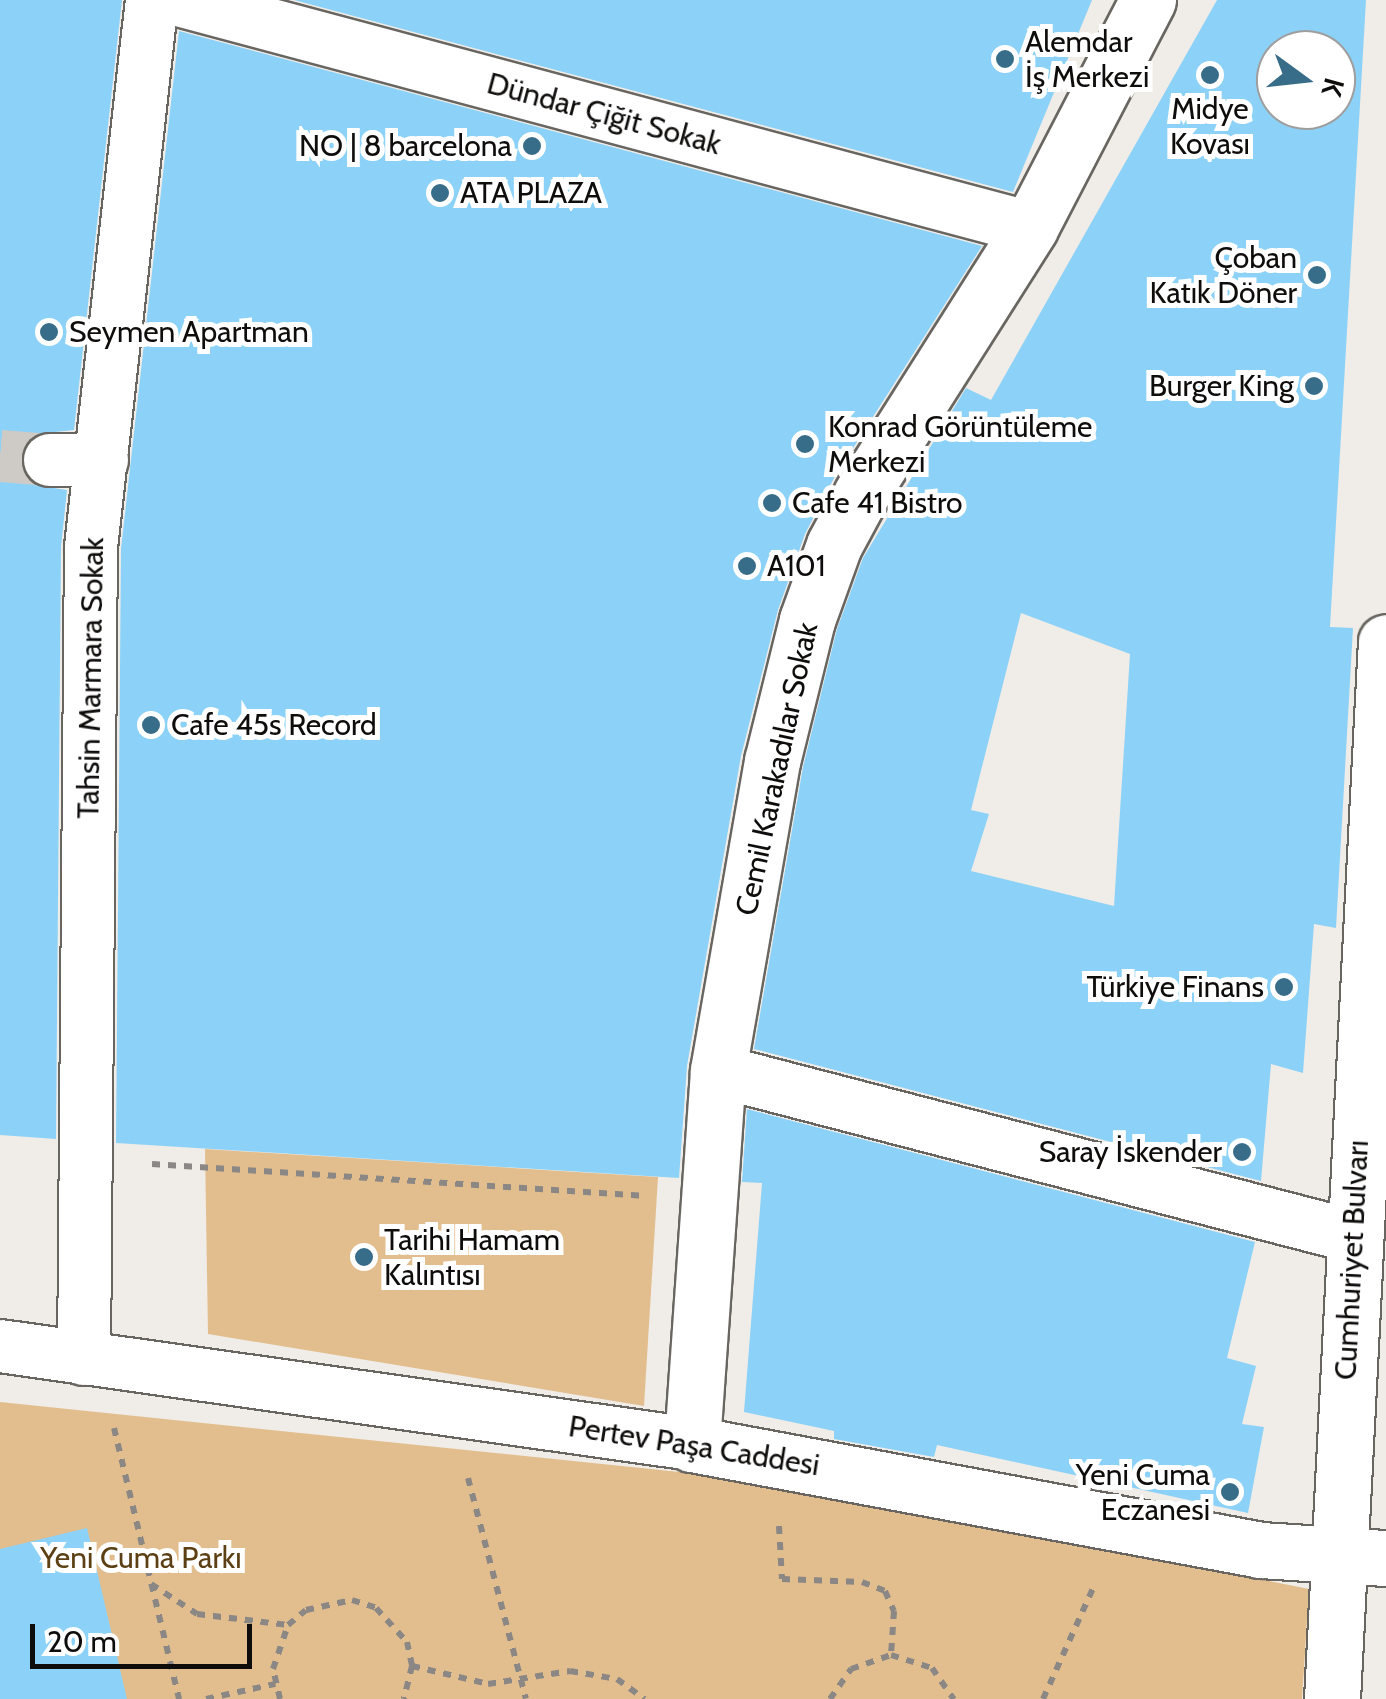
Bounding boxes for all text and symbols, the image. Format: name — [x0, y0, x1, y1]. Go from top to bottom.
place label: Alemdar İş Merkezi — [1025, 24, 1149, 94]
north arrow — [1256, 30, 1356, 130]
marker: Alemdar İş Merkezi — [994, 48, 1016, 70]
marker: Midye Kovası — [1199, 64, 1221, 86]
street label: Dündar Çiğit Sokak — [483, 65, 725, 163]
text: K — [1314, 74, 1352, 100]
place label: Midye Kovası — [1170, 91, 1250, 162]
place label: NO | 8 barcelona — [299, 128, 512, 164]
marker: NO | 8 barcelona — [521, 135, 543, 157]
place label: ATA PLAZA — [460, 175, 602, 211]
marker: ATA PLAZA — [429, 182, 451, 204]
place label: Çoban Katık Döner — [1150, 240, 1297, 310]
marker: Çoban Katık Döner — [1306, 264, 1328, 286]
place label: Seymen Apartman — [69, 314, 309, 350]
marker: Seymen Apartman — [38, 321, 60, 343]
place label: Burger King — [1149, 368, 1294, 404]
marker: Burger King — [1303, 375, 1325, 397]
place label: Konrad Görüntüleme Merkezi — [828, 409, 1092, 480]
marker: Konrad Görüntüleme Merkezi — [792, 431, 818, 457]
place label: Cafe 41 Bistro — [792, 485, 963, 521]
marker: Cafe 41 Bistro — [761, 492, 783, 514]
street label: Tahsin Marmara Sokak — [71, 537, 111, 819]
place label: A101 — [767, 548, 825, 584]
marker: A101 — [736, 555, 758, 577]
street label: Cemil Karakadılar Sokak — [728, 619, 826, 919]
place label: Cafe 45s Record — [171, 707, 377, 743]
marker: Cafe 45s Record — [140, 714, 162, 736]
place label: Türkiye Finans — [1086, 969, 1264, 1005]
marker: Türkiye Finans — [1273, 976, 1295, 998]
place label: Saray İskender — [1039, 1134, 1222, 1170]
street label: Cumhuriyet Bulvarı — [1328, 1139, 1376, 1381]
marker: Saray İskender — [1231, 1141, 1253, 1163]
place label: Tarihi Hamam Kalıntısı — [384, 1222, 560, 1292]
marker: Tarihi Hamam Kalıntısı — [353, 1246, 375, 1268]
street label: Pertev Paşa Caddesi — [566, 1408, 822, 1484]
place label: Yeni Cuma Eczanesi — [1076, 1457, 1210, 1528]
marker: Yeni Cuma Eczanesi — [1219, 1481, 1241, 1503]
park label: Yeni Cuma Parkı — [40, 1540, 242, 1576]
scale bar — [35, 1604, 258, 1666]
text: 20 m — [47, 1623, 117, 1660]

